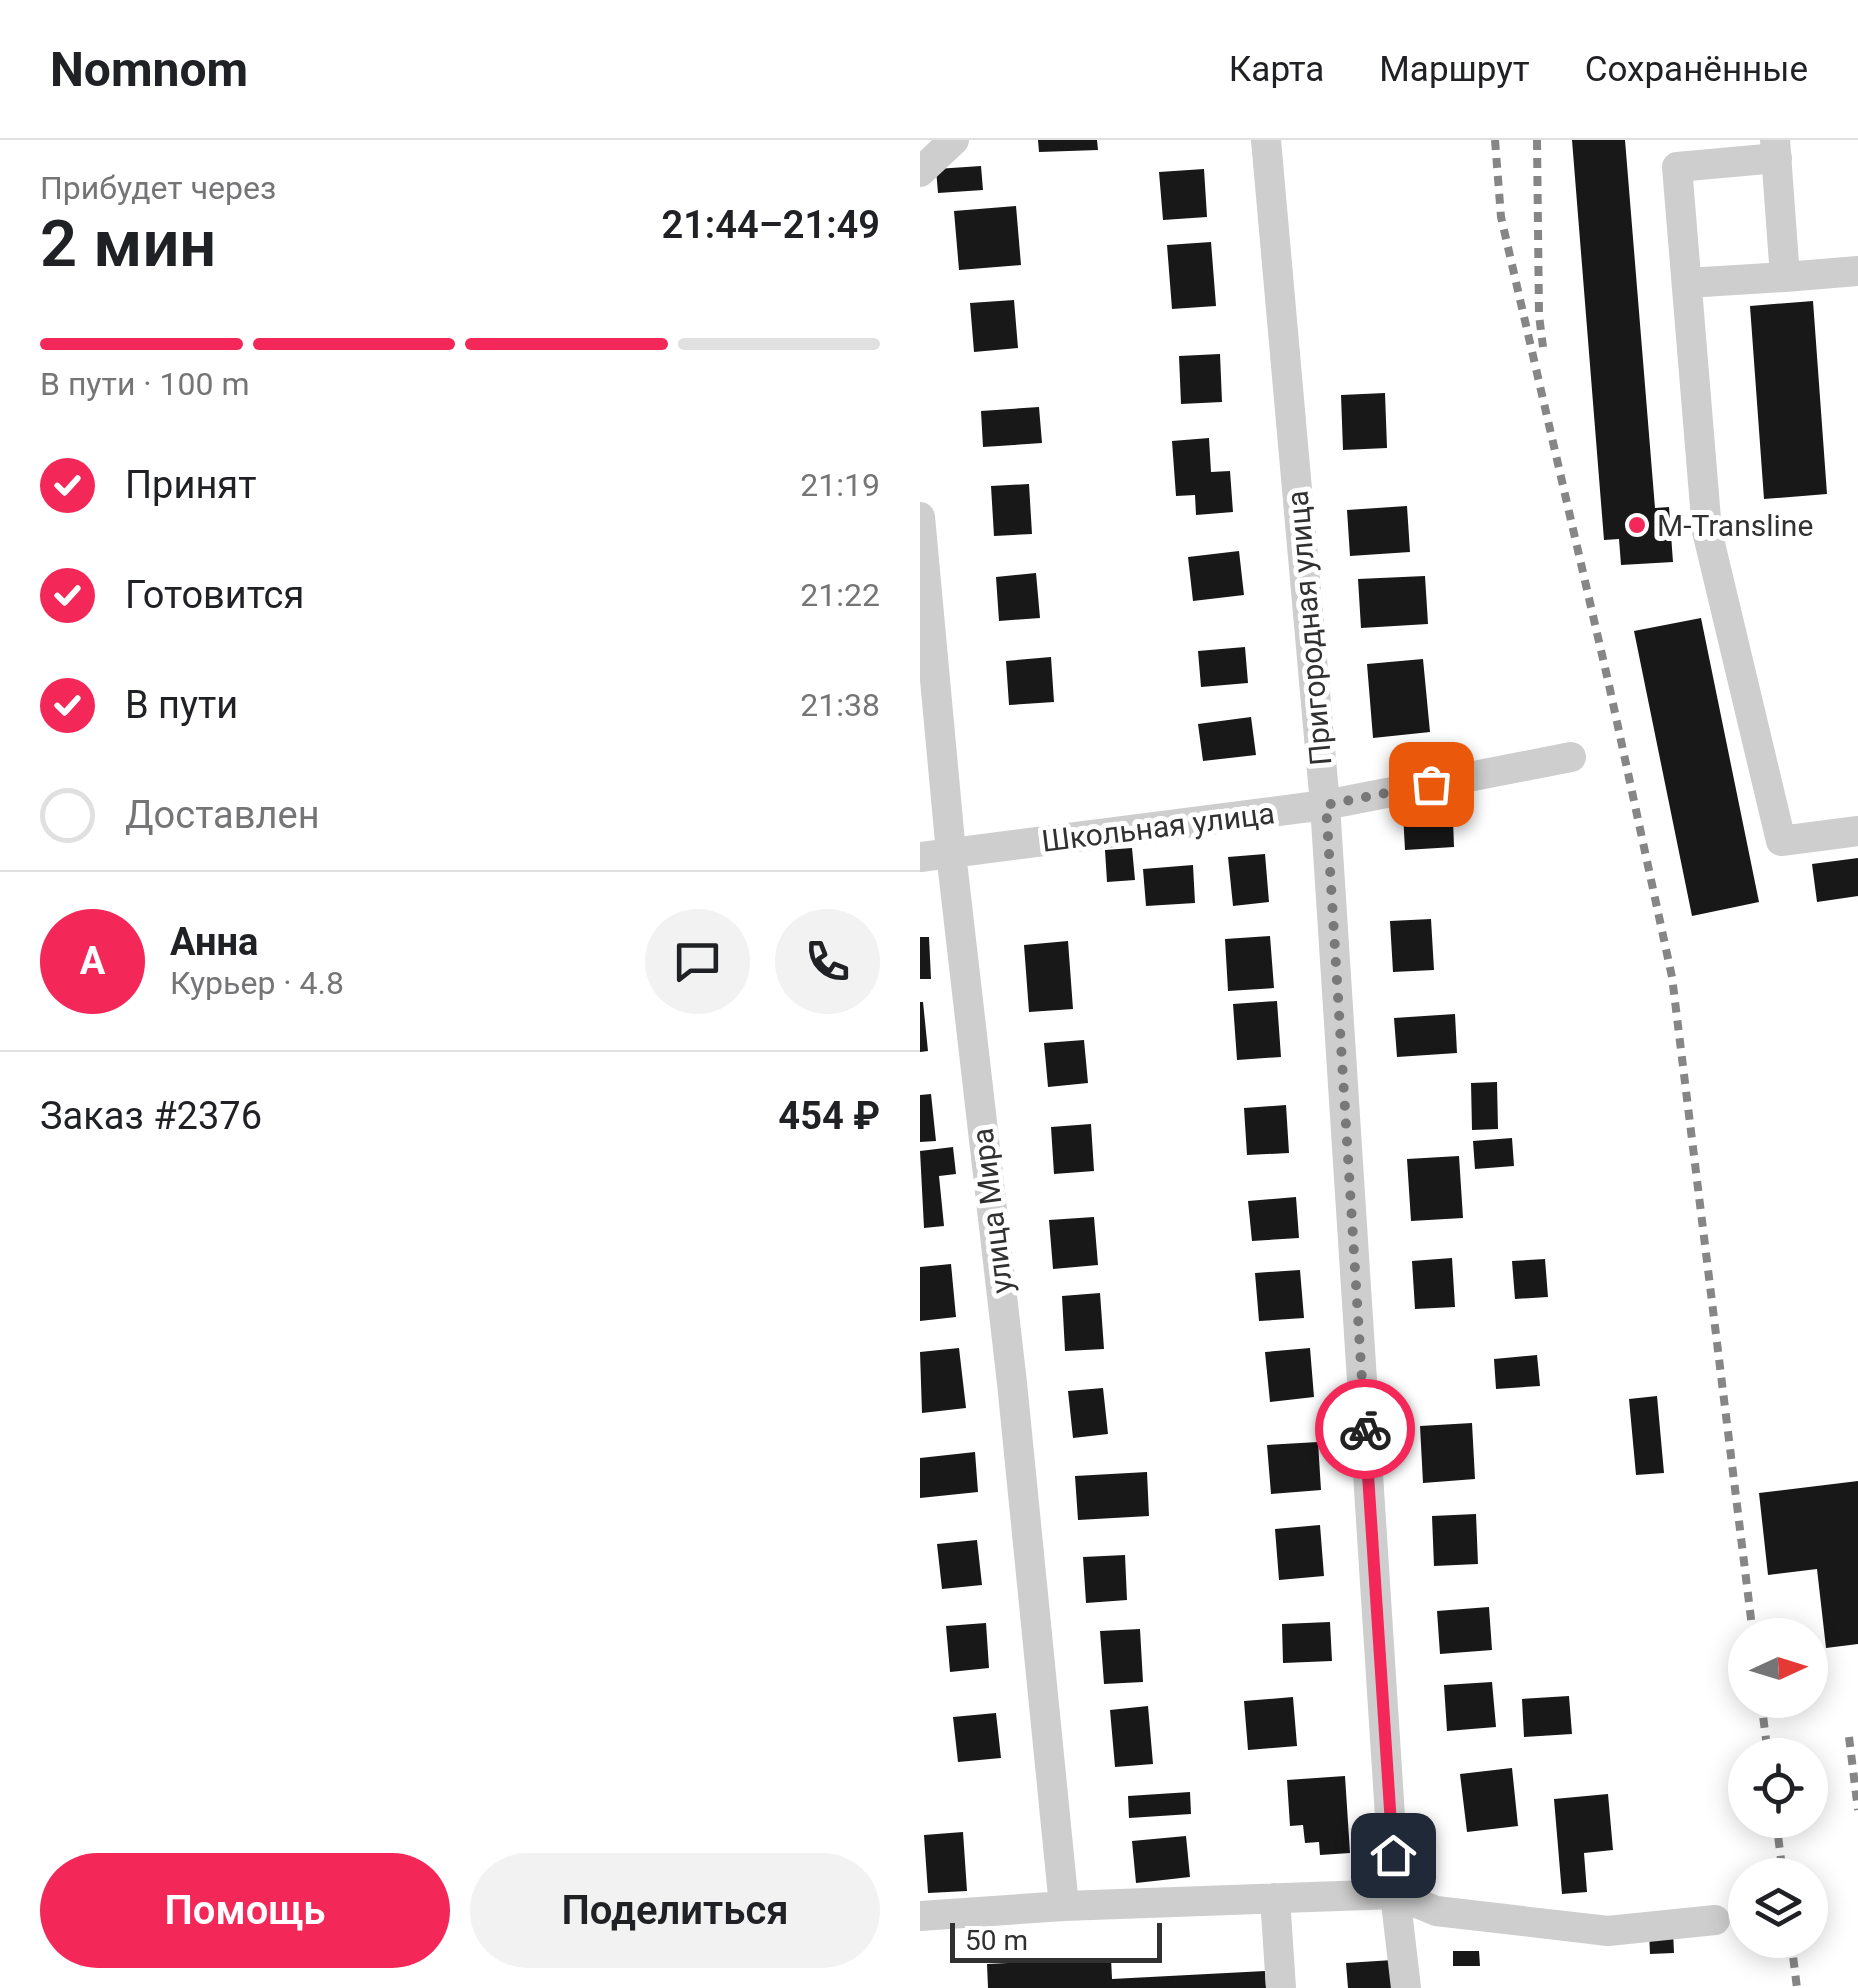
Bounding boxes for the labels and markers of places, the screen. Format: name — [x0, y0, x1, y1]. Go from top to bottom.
place label: M-Transline — [1657, 508, 1813, 543]
marker: M-Transline — [1626, 514, 1648, 536]
pin — [1389, 742, 1474, 827]
pin — [1351, 1813, 1436, 1898]

